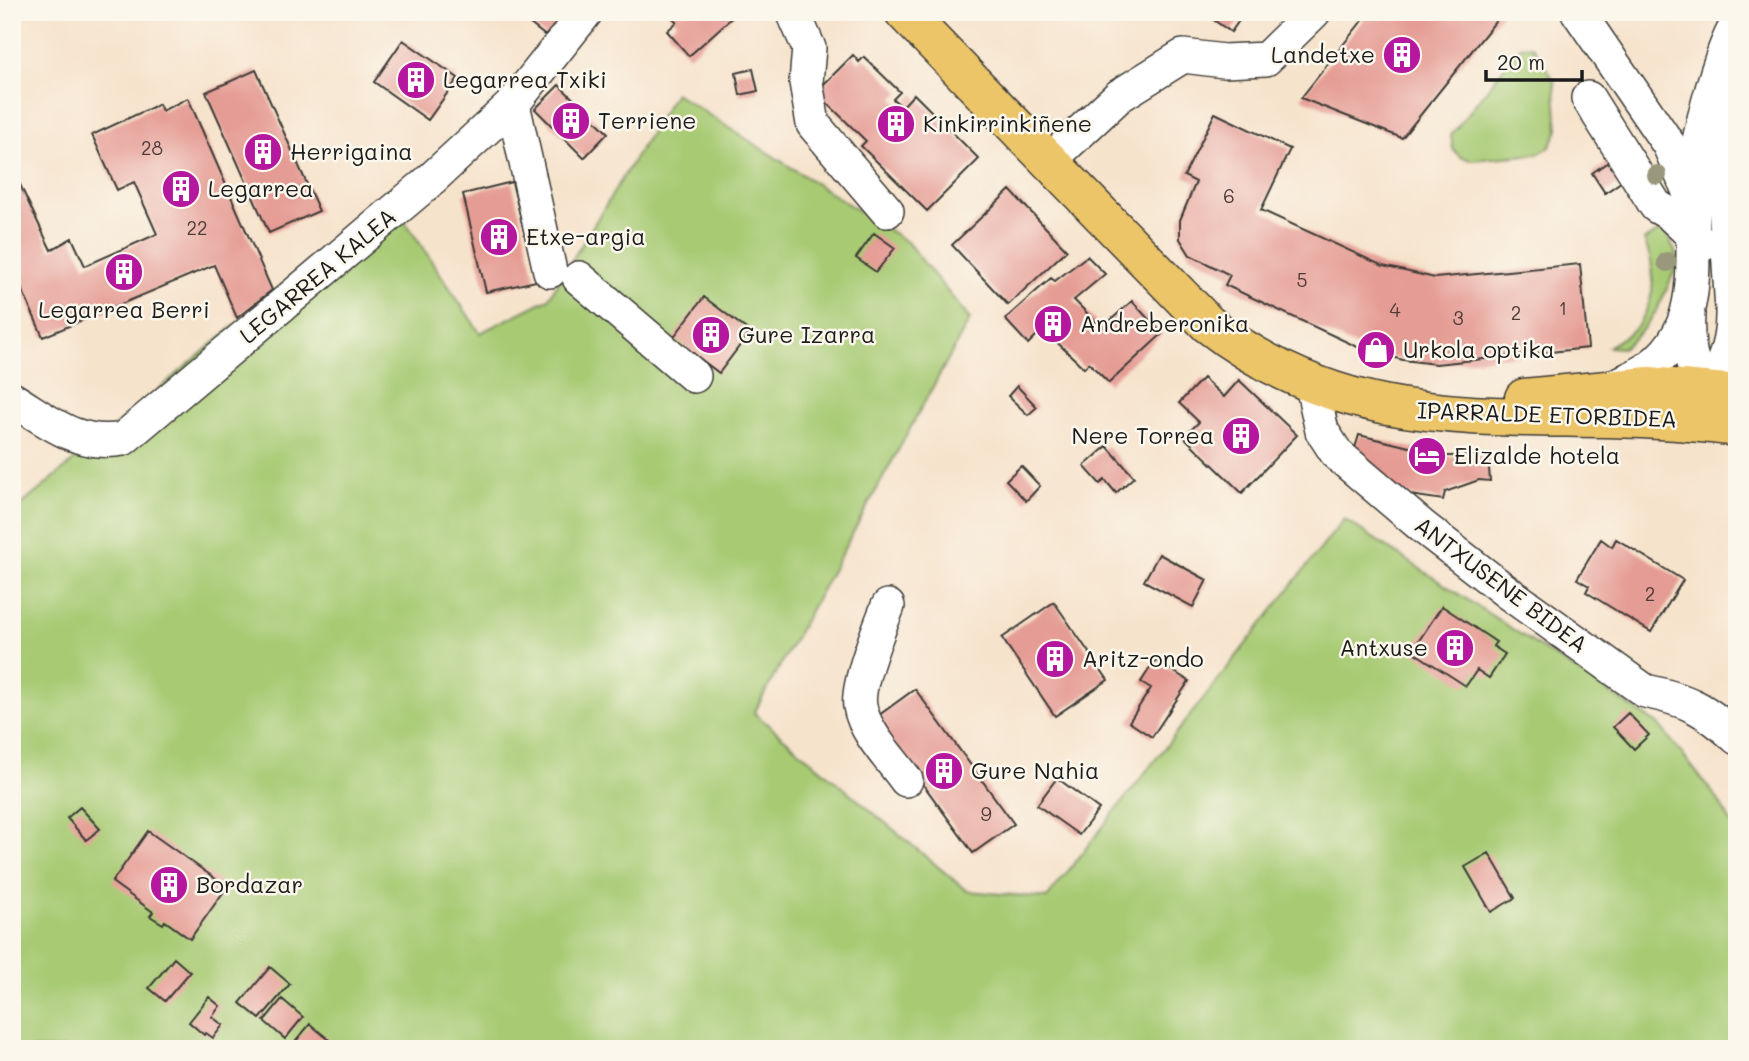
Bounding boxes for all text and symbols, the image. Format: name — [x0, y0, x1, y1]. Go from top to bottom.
building icon: Landetxe — [1381, 34, 1423, 76]
scale bar — [1486, 38, 1583, 82]
place label: Landetxe — [1271, 39, 1375, 69]
text: 20 m — [1497, 48, 1545, 75]
building icon: Legarrea Txiki — [395, 59, 437, 101]
place label: Legarrea Txiki — [443, 64, 607, 94]
building icon: Terriene — [550, 100, 592, 142]
building icon: Kinkirrinkiñene — [875, 103, 917, 145]
place label: Terriene — [598, 105, 696, 135]
place label: Kinkirrinkiñene — [923, 108, 1092, 138]
building icon: Herrigaina — [242, 131, 284, 173]
house number: 28 — [141, 135, 163, 160]
place label: Herrigaina — [290, 136, 413, 166]
building icon: Legarrea — [160, 168, 202, 210]
place label: Legarrea — [208, 173, 314, 203]
house number: 6 — [1223, 183, 1235, 208]
street label: LEGARREA KALEA — [233, 201, 402, 349]
house number: 22 — [186, 215, 208, 240]
building icon: Etxe-argia — [478, 216, 520, 258]
place label: Etxe-argia — [526, 221, 646, 251]
building icon: Legarrea Berri — [103, 251, 145, 293]
house number: 5 — [1296, 267, 1308, 292]
place label: Legarrea Berri — [38, 294, 210, 324]
house number: 1 — [1559, 295, 1567, 320]
house number: 4 — [1389, 297, 1401, 322]
house number: 2 — [1511, 300, 1521, 325]
building icon: Andreberonika — [1032, 303, 1074, 345]
house number: 3 — [1452, 305, 1464, 330]
place label: Andreberonika — [1080, 308, 1249, 338]
building icon: Gure Izarra — [690, 314, 732, 356]
place label: Gure Izarra — [738, 319, 875, 349]
shop icon: Urkola optika — [1355, 329, 1397, 371]
place label: Urkola optika — [1403, 334, 1555, 364]
street label: IPARRALDE ETORBIDEA — [1416, 394, 1678, 434]
building icon: Nere Torrea — [1220, 415, 1262, 457]
place label: Nere Torrea — [1072, 420, 1214, 450]
hotel icon: Elizalde hotela — [1406, 435, 1448, 477]
place label: Elizalde hotela — [1454, 440, 1620, 470]
street label: ANTXUSENE BIDEA — [1409, 509, 1594, 659]
house number: 2 — [1645, 581, 1655, 606]
building icon: Antxuse — [1434, 627, 1476, 669]
place label: Antxuse — [1340, 632, 1428, 662]
building icon: Aritz-ondo — [1034, 638, 1076, 680]
place label: Aritz-ondo — [1082, 643, 1204, 673]
building icon: Gure Nahia — [923, 750, 965, 792]
place label: Gure Nahia — [971, 755, 1099, 785]
house number: 9 — [980, 801, 992, 826]
building icon: Bordazar — [148, 864, 190, 906]
place label: Bordazar — [196, 869, 303, 899]

